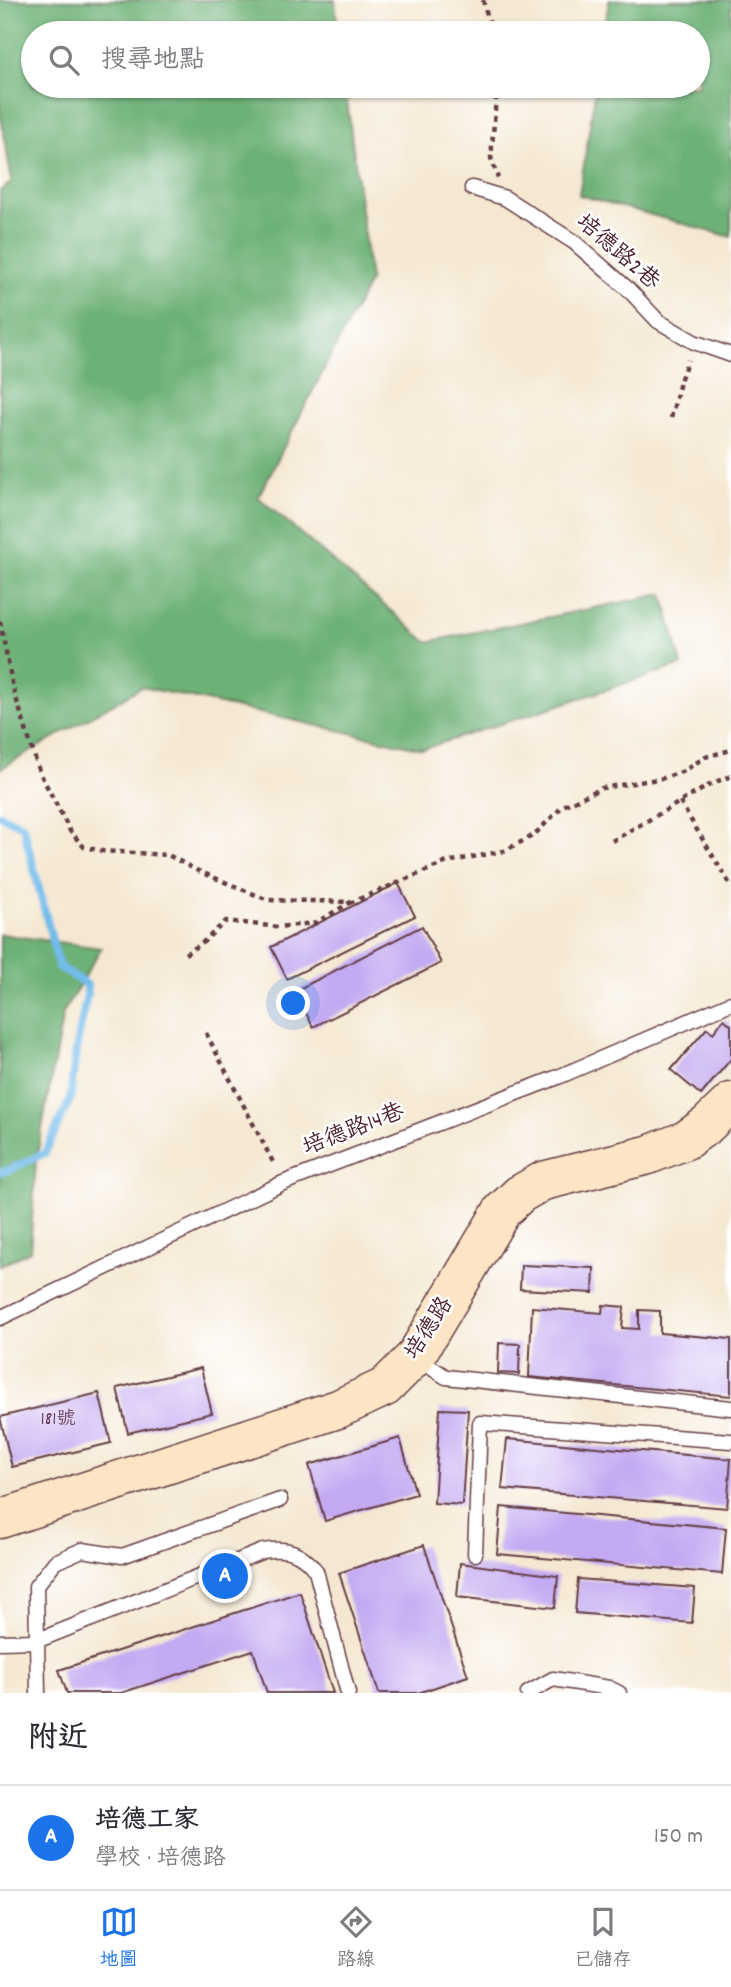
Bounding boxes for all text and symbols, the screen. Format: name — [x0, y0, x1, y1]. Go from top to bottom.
search box — [21, 21, 710, 98]
icon: search — [45, 41, 83, 79]
text: 搜尋地點 — [101, 43, 205, 80]
street label: 培德路2巷 — [568, 207, 667, 300]
your location — [276, 986, 310, 1020]
street label: 培德路14巷 — [298, 1096, 411, 1166]
street label: 培德路 — [397, 1291, 463, 1367]
house number: 181號 — [41, 1407, 75, 1434]
pin: A — [202, 1550, 248, 1602]
text: 附近 — [28, 1719, 88, 1762]
text: 培德工家 — [95, 1803, 199, 1840]
text: A — [45, 1821, 57, 1854]
text: 150 m — [654, 1821, 703, 1854]
text: 學校 · 培德路 — [95, 1843, 226, 1876]
tab: 地圖 — [100, 1903, 138, 1975]
tab: 路線 — [337, 1903, 375, 1975]
tab: 已儲存 — [574, 1903, 631, 1975]

